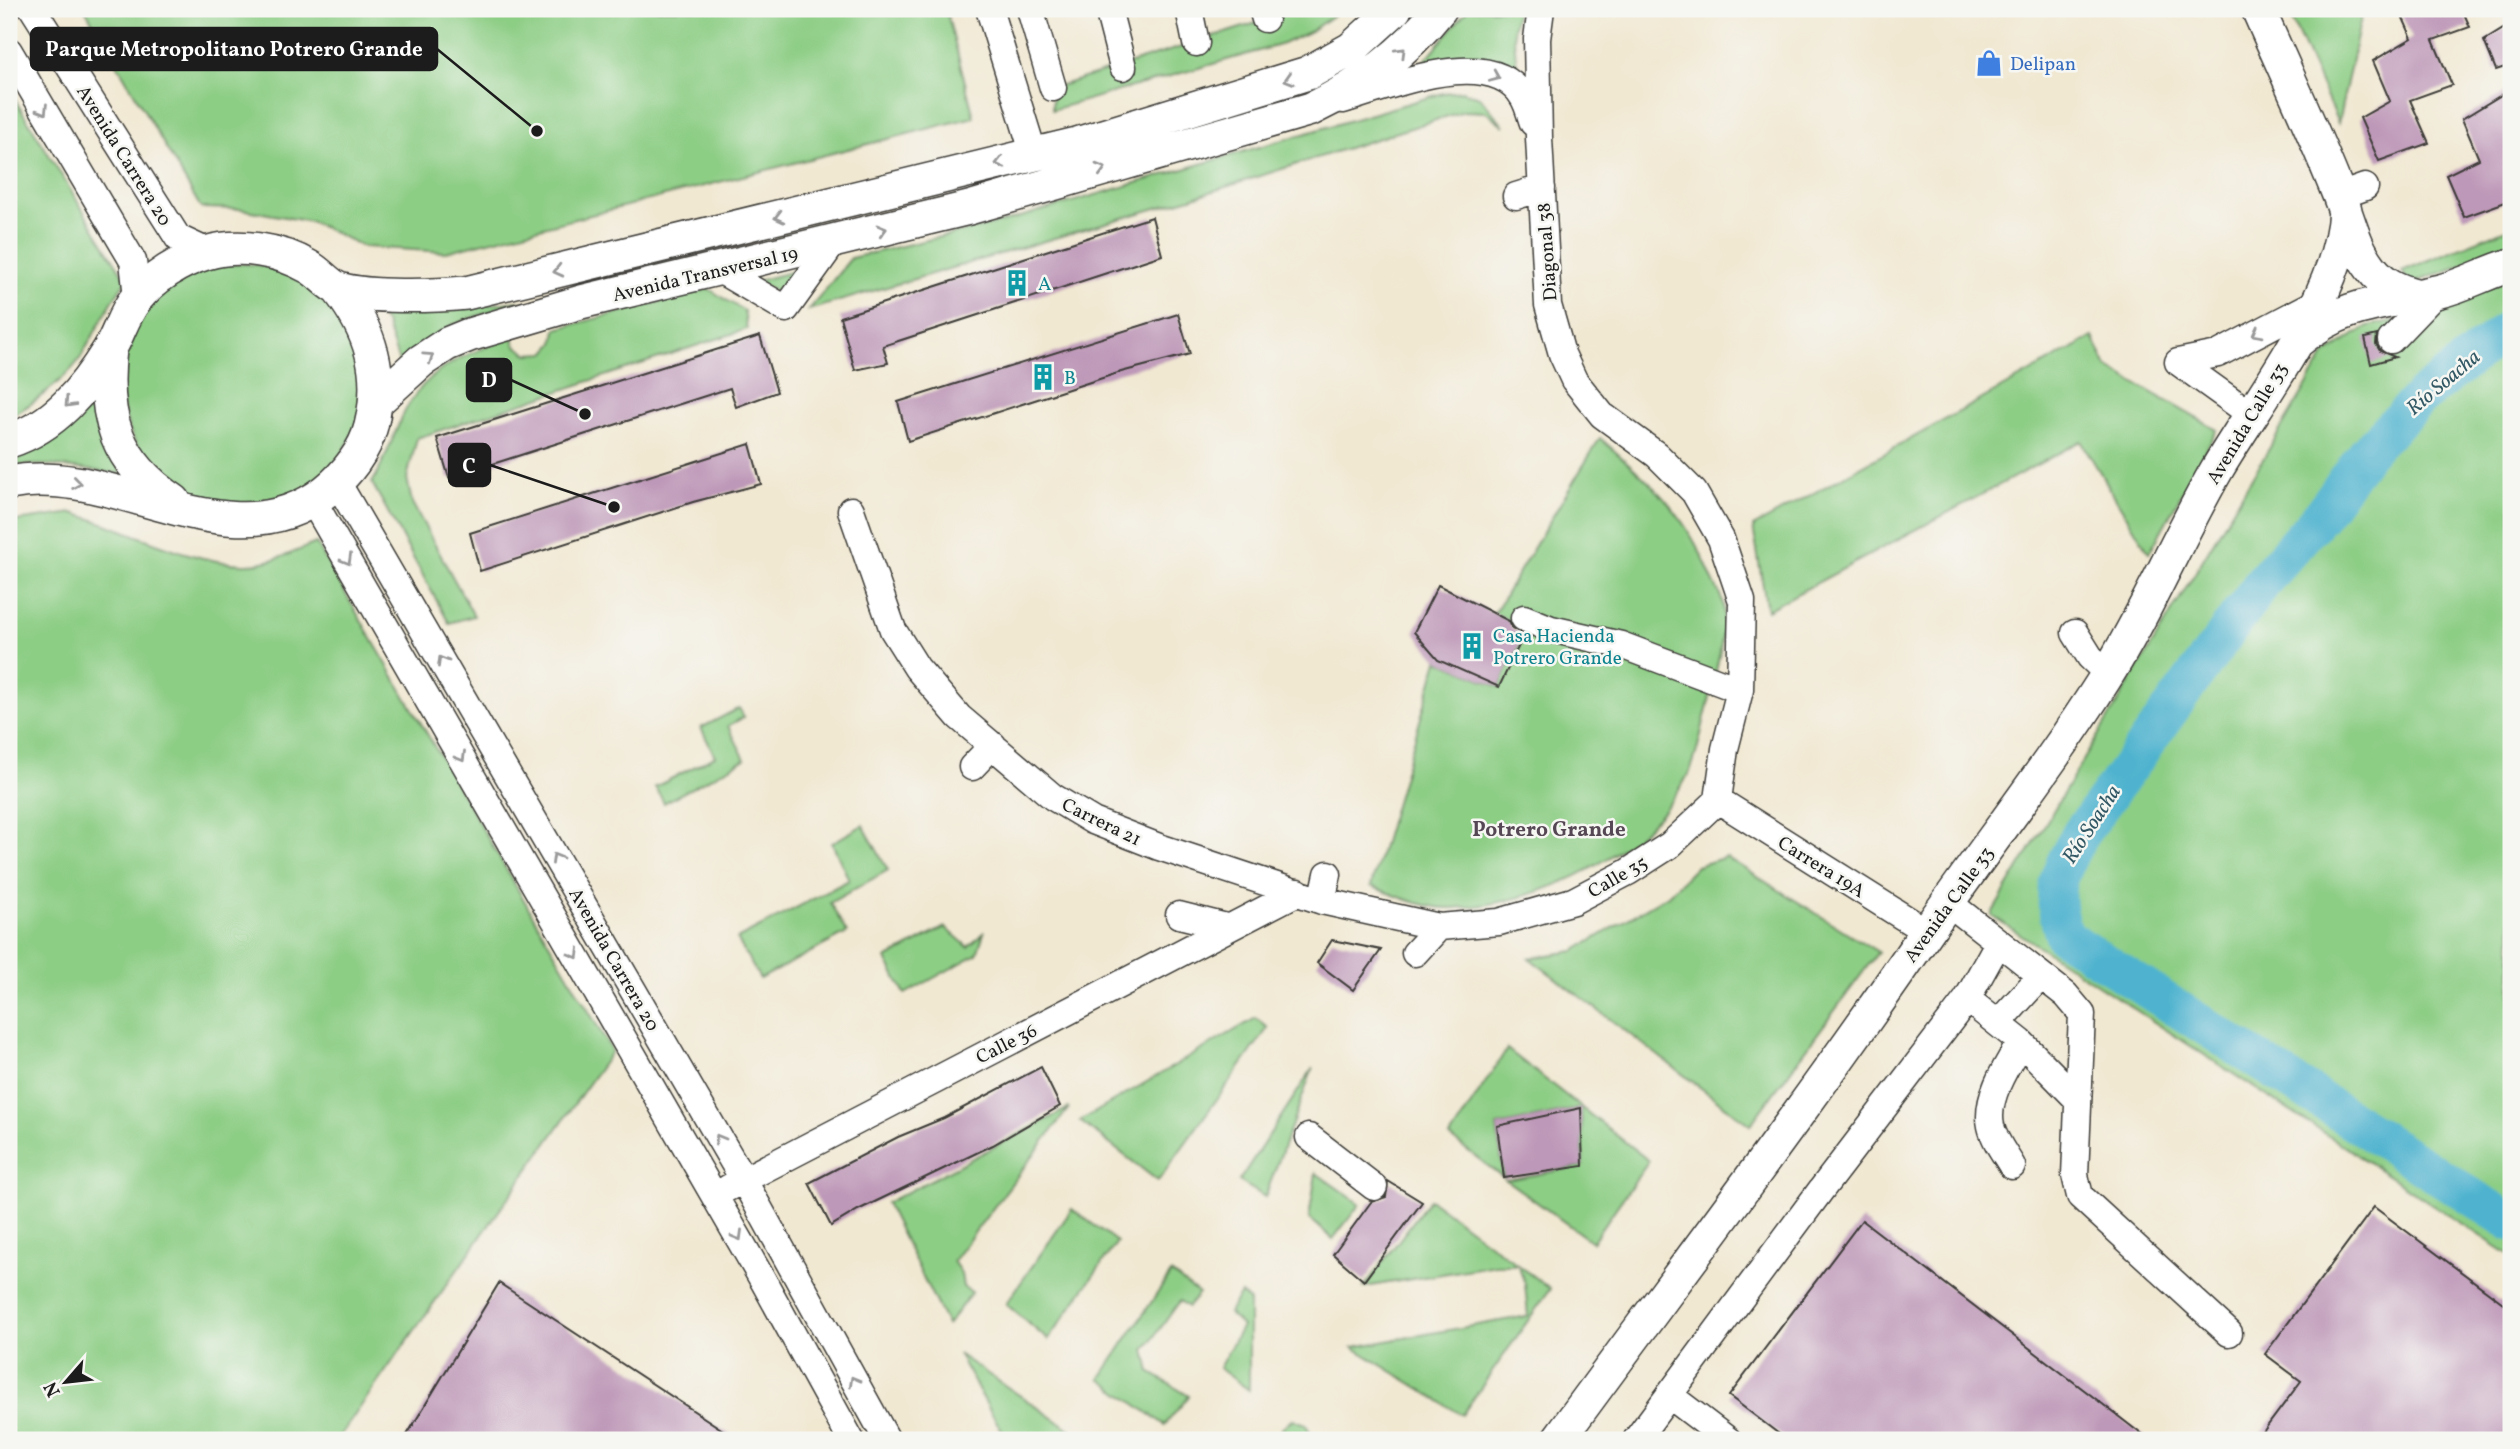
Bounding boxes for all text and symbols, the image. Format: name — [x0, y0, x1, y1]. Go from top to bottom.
callout: Parque Metropolitano Potrero Grande — [31, 28, 437, 70]
text: Parque Metropolitano Potrero Grande — [45, 36, 423, 65]
one-way arrow — [1393, 47, 1406, 60]
shop icon: Delipan — [1974, 48, 2004, 78]
place label: Delipan — [2010, 52, 2076, 78]
one-way arrow — [1488, 68, 1500, 82]
one-way arrow — [1284, 70, 1296, 85]
street label: Avenida Carrera 20 — [69, 81, 177, 231]
one-way arrow — [35, 103, 48, 116]
one-way arrow — [995, 155, 1007, 169]
one-way arrow — [1095, 163, 1107, 178]
street label: Diagonal 38 — [1532, 202, 1564, 302]
one-way arrow — [774, 209, 786, 223]
one-way arrow — [876, 224, 888, 238]
street label: Avenida Transversal 19 — [610, 241, 801, 309]
one-way arrow — [552, 262, 564, 277]
building icon: A — [1002, 268, 1032, 298]
place label: A — [1038, 272, 1051, 298]
one-way arrow — [2252, 325, 2264, 339]
water label: Río Soacha — [2401, 343, 2487, 423]
one-way arrow — [421, 352, 434, 365]
street label: Avenida Calle 33 — [2201, 358, 2294, 490]
callout: D — [467, 359, 511, 401]
building icon: B — [1028, 362, 1058, 392]
place label: B — [1064, 366, 1076, 392]
text: D — [481, 367, 497, 396]
one-way arrow — [65, 395, 77, 408]
callout: C — [449, 444, 490, 486]
text: C — [462, 453, 476, 482]
one-way arrow — [71, 476, 82, 491]
one-way arrow — [339, 552, 352, 565]
place label: Casa Hacienda Potrero Grande — [1493, 624, 1622, 672]
building icon: Casa Hacienda Potrero Grande — [1457, 631, 1487, 661]
one-way arrow — [437, 655, 450, 668]
one-way arrow — [453, 750, 466, 762]
water label: Río Soacha — [2056, 780, 2129, 870]
street label: Carrera 21 — [1057, 792, 1145, 853]
district label: Potrero Grande — [1472, 816, 1626, 845]
street label: Carrera 19A — [1772, 831, 1870, 905]
street label: Avenida Calle 33 — [1899, 842, 2001, 968]
street label: Calle 35 — [1583, 850, 1653, 905]
one-way arrow — [551, 852, 564, 865]
street label: Avenida Carrera 20 — [562, 884, 665, 1036]
one-way arrow — [567, 947, 580, 959]
street label: Calle 36 — [972, 1018, 1042, 1071]
one-way arrow — [715, 1134, 728, 1147]
one-way arrow — [730, 1228, 743, 1241]
north arrow — [32, 1348, 102, 1418]
one-way arrow — [849, 1375, 862, 1388]
text: N — [38, 1377, 67, 1401]

